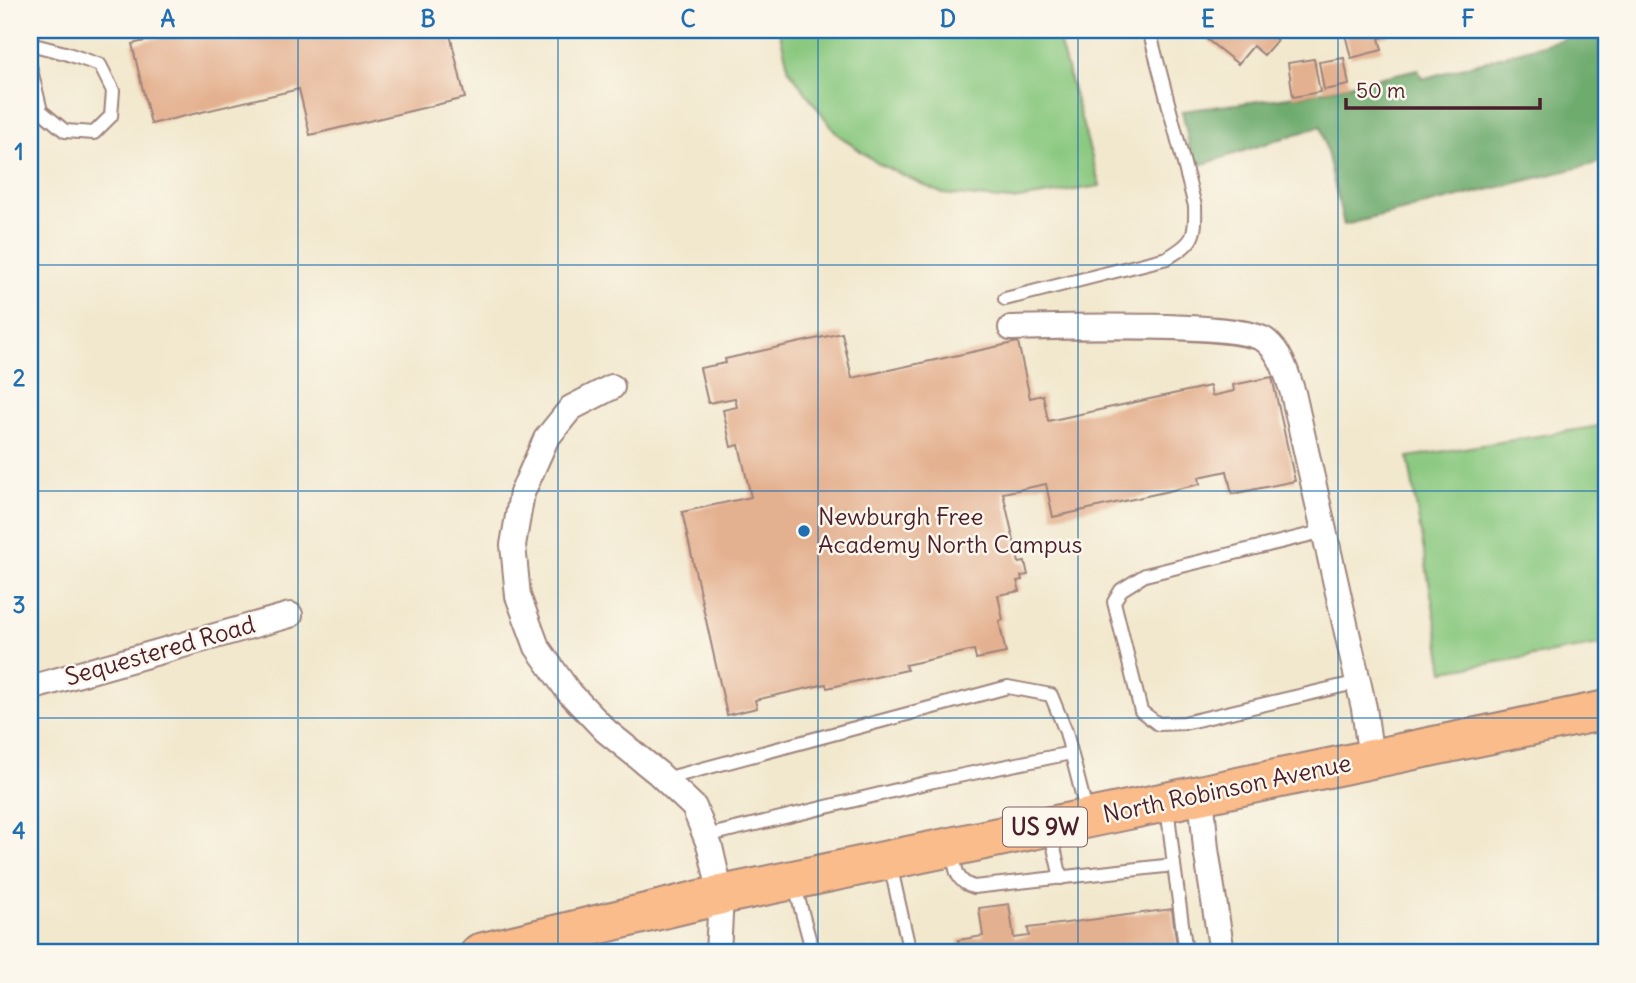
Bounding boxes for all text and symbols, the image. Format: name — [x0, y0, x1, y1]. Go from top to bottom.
text: A — [161, 4, 176, 33]
text: B — [420, 4, 436, 33]
text: C — [680, 4, 696, 33]
text: D — [940, 4, 956, 33]
text: E — [1201, 4, 1215, 33]
text: F — [1461, 4, 1475, 33]
scale bar — [1346, 66, 1540, 110]
text: 50 m — [1356, 77, 1405, 104]
text: 1 — [14, 137, 24, 166]
text: 2 — [13, 363, 26, 392]
place label: Newburgh Free Academy North Campus — [818, 501, 1083, 559]
marker: Newburgh Free Academy North Campus — [796, 523, 812, 539]
text: 3 — [12, 590, 26, 619]
street label: Sequestered Road — [61, 609, 258, 691]
street label: North Robinson Avenue — [1100, 747, 1354, 829]
road number: US 9W — [1003, 807, 1087, 846]
text: 4 — [12, 816, 26, 845]

